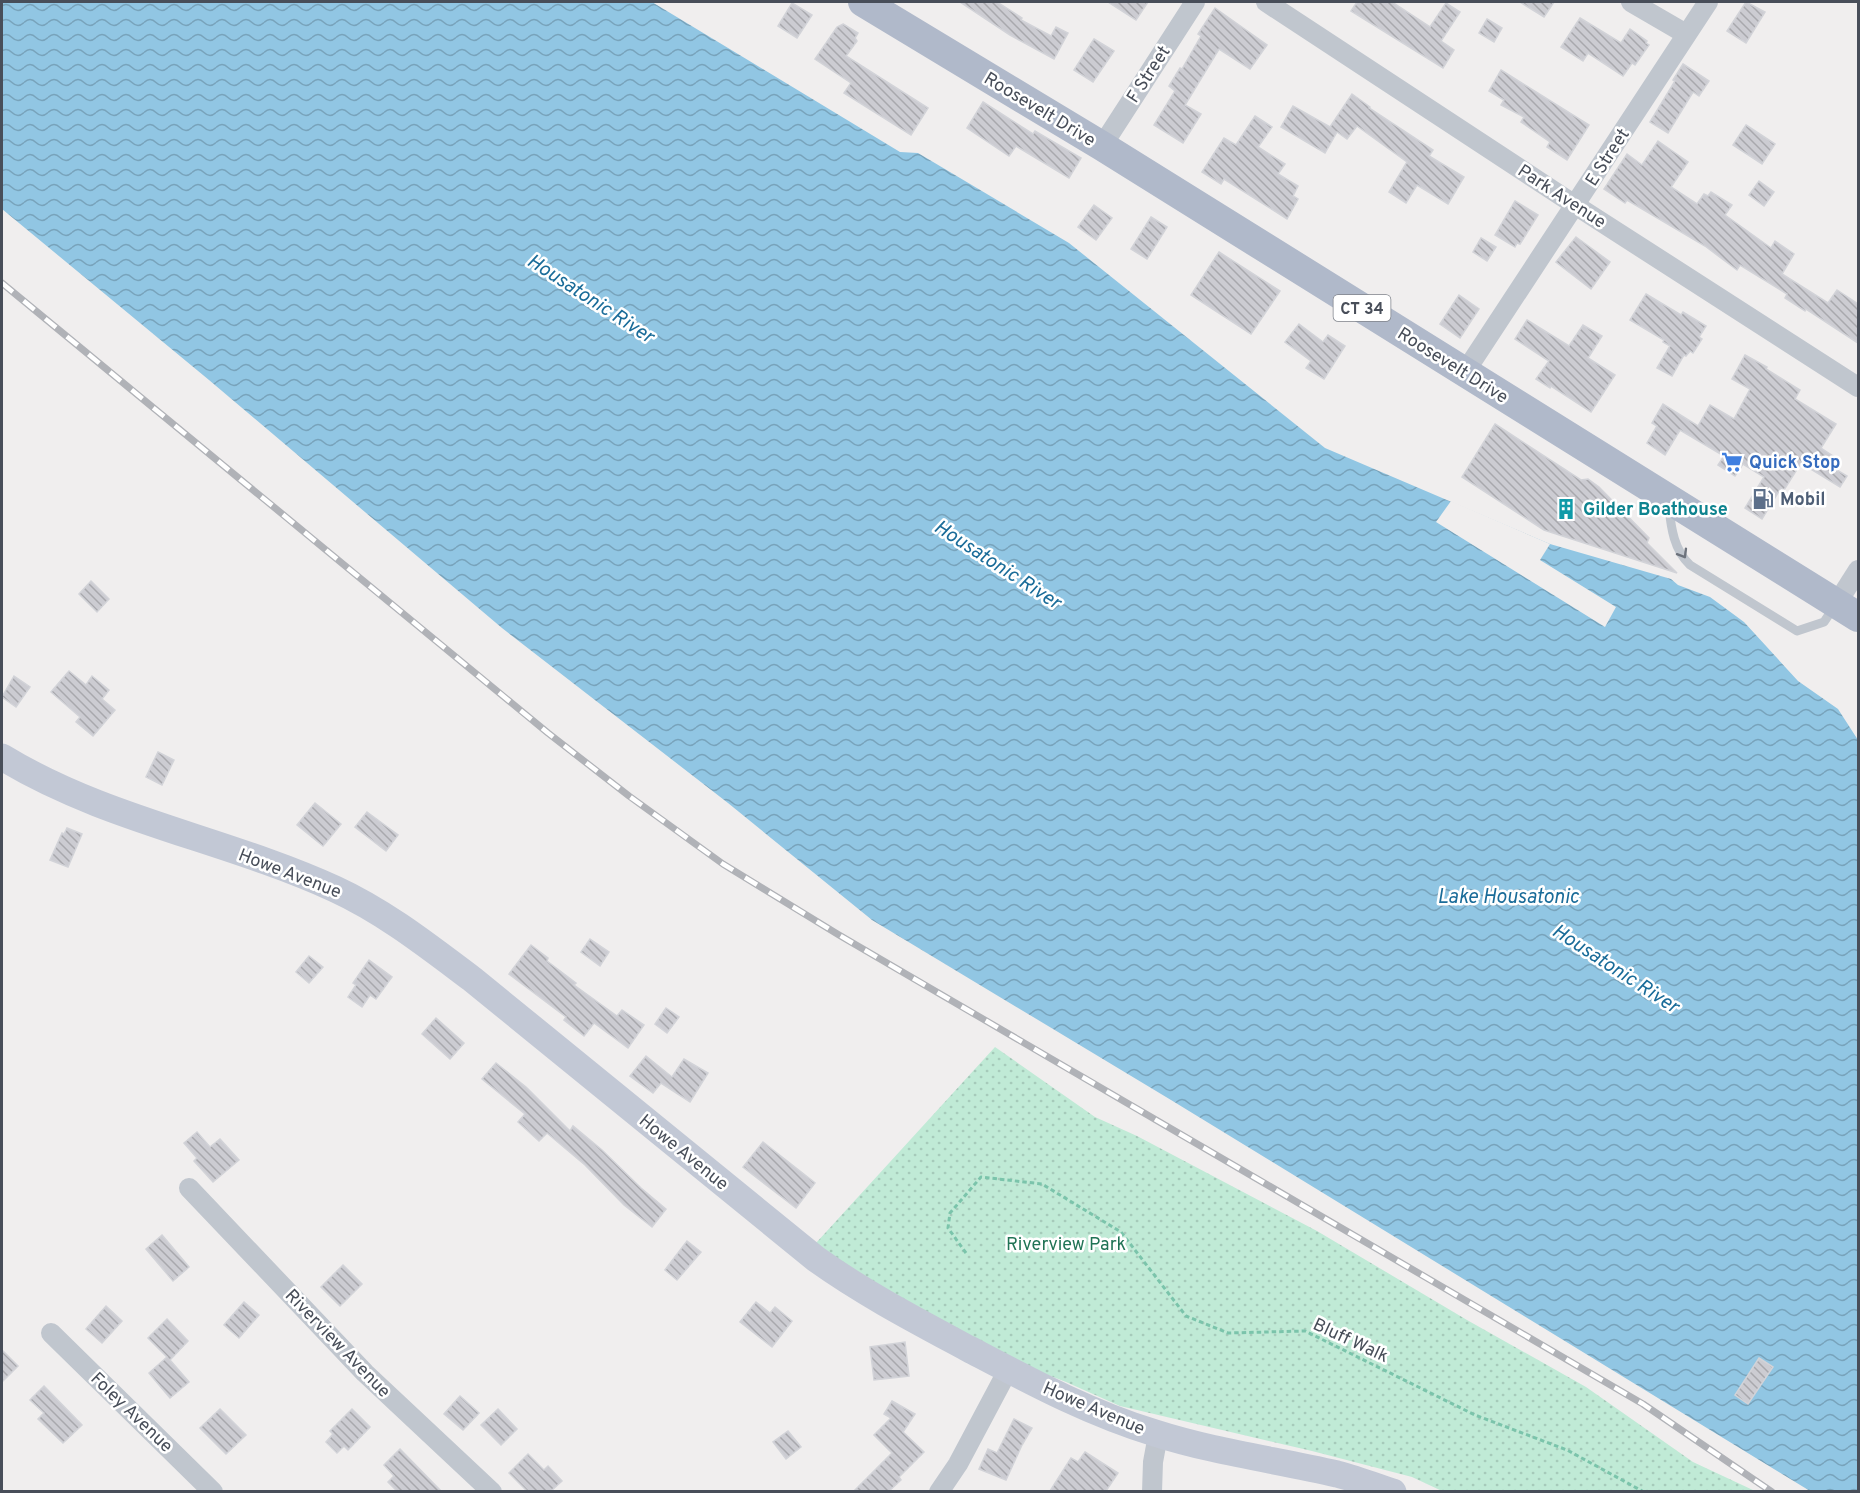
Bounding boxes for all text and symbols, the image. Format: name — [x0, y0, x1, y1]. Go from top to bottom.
street label: F Street — [1122, 42, 1176, 108]
street label: Roosevelt Drive — [979, 68, 1099, 153]
street label: E Street — [1581, 124, 1635, 191]
street label: Park Avenue — [1513, 160, 1610, 234]
water label: Housatonic River — [521, 249, 659, 351]
road number: CT 34 — [1334, 295, 1390, 321]
street label: Roosevelt Drive — [1392, 323, 1512, 410]
supermarket icon: Quick Stop — [1720, 450, 1744, 474]
place label: Quick Stop — [1749, 452, 1840, 475]
fuel station icon: Mobil — [1751, 487, 1775, 511]
place label: Mobil — [1780, 489, 1826, 512]
building icon: Gilder Boathouse — [1554, 497, 1578, 521]
place label: Gilder Boathouse — [1583, 499, 1728, 522]
water label: Housatonic River — [928, 515, 1066, 617]
one-way arrow — [1676, 548, 1687, 558]
street label: Howe Avenue — [235, 844, 344, 905]
water label: Lake Housatonic — [1437, 885, 1579, 911]
water label: Housatonic River — [1546, 919, 1684, 1021]
street label: Howe Avenue — [634, 1110, 732, 1196]
park label: Riverview Park — [1006, 1234, 1126, 1257]
street label: Riverview Avenue — [279, 1285, 395, 1403]
street label: Bluff Walk — [1309, 1314, 1392, 1369]
street label: Foley Avenue — [85, 1368, 177, 1458]
street label: Howe Avenue — [1039, 1378, 1148, 1441]

